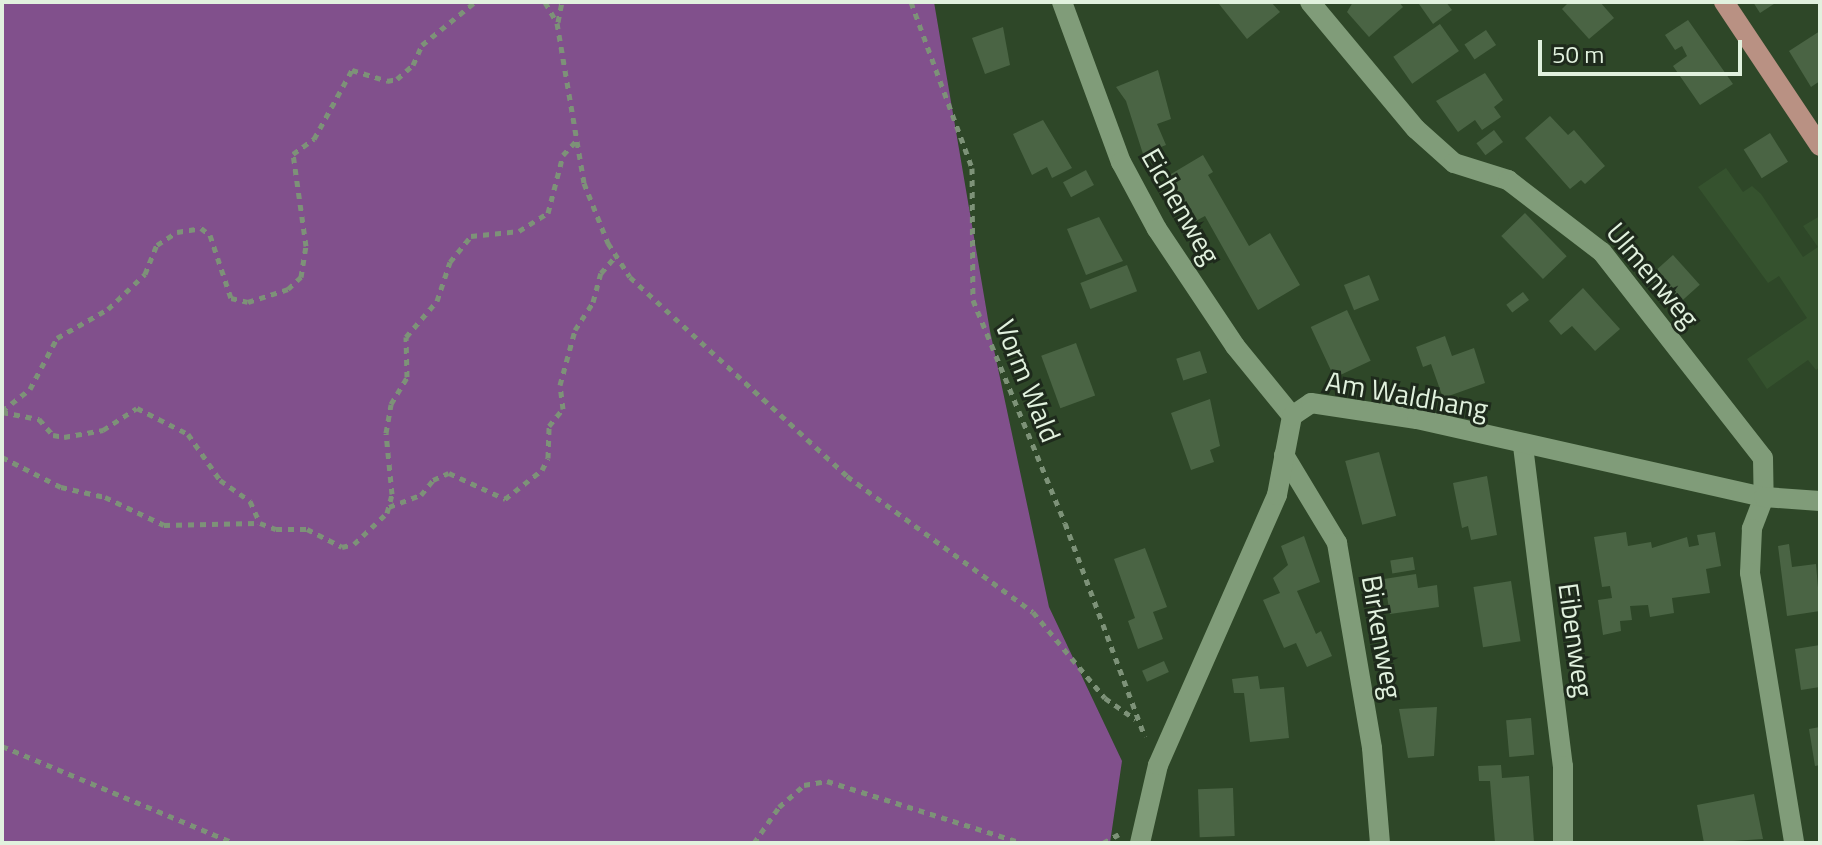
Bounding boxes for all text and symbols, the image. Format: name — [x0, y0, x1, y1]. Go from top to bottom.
scale bar — [1542, 24, 1746, 74]
text: 50 m — [1552, 36, 1604, 72]
street label: Eichenweg — [1135, 142, 1227, 270]
street label: Ulmenweg — [1599, 216, 1707, 334]
street label: Vorm Wald — [988, 315, 1068, 447]
street label: Am Waldhang — [1323, 364, 1491, 426]
street label: Birkenweg — [1355, 573, 1409, 701]
street label: Eibenweg — [1551, 581, 1601, 699]

